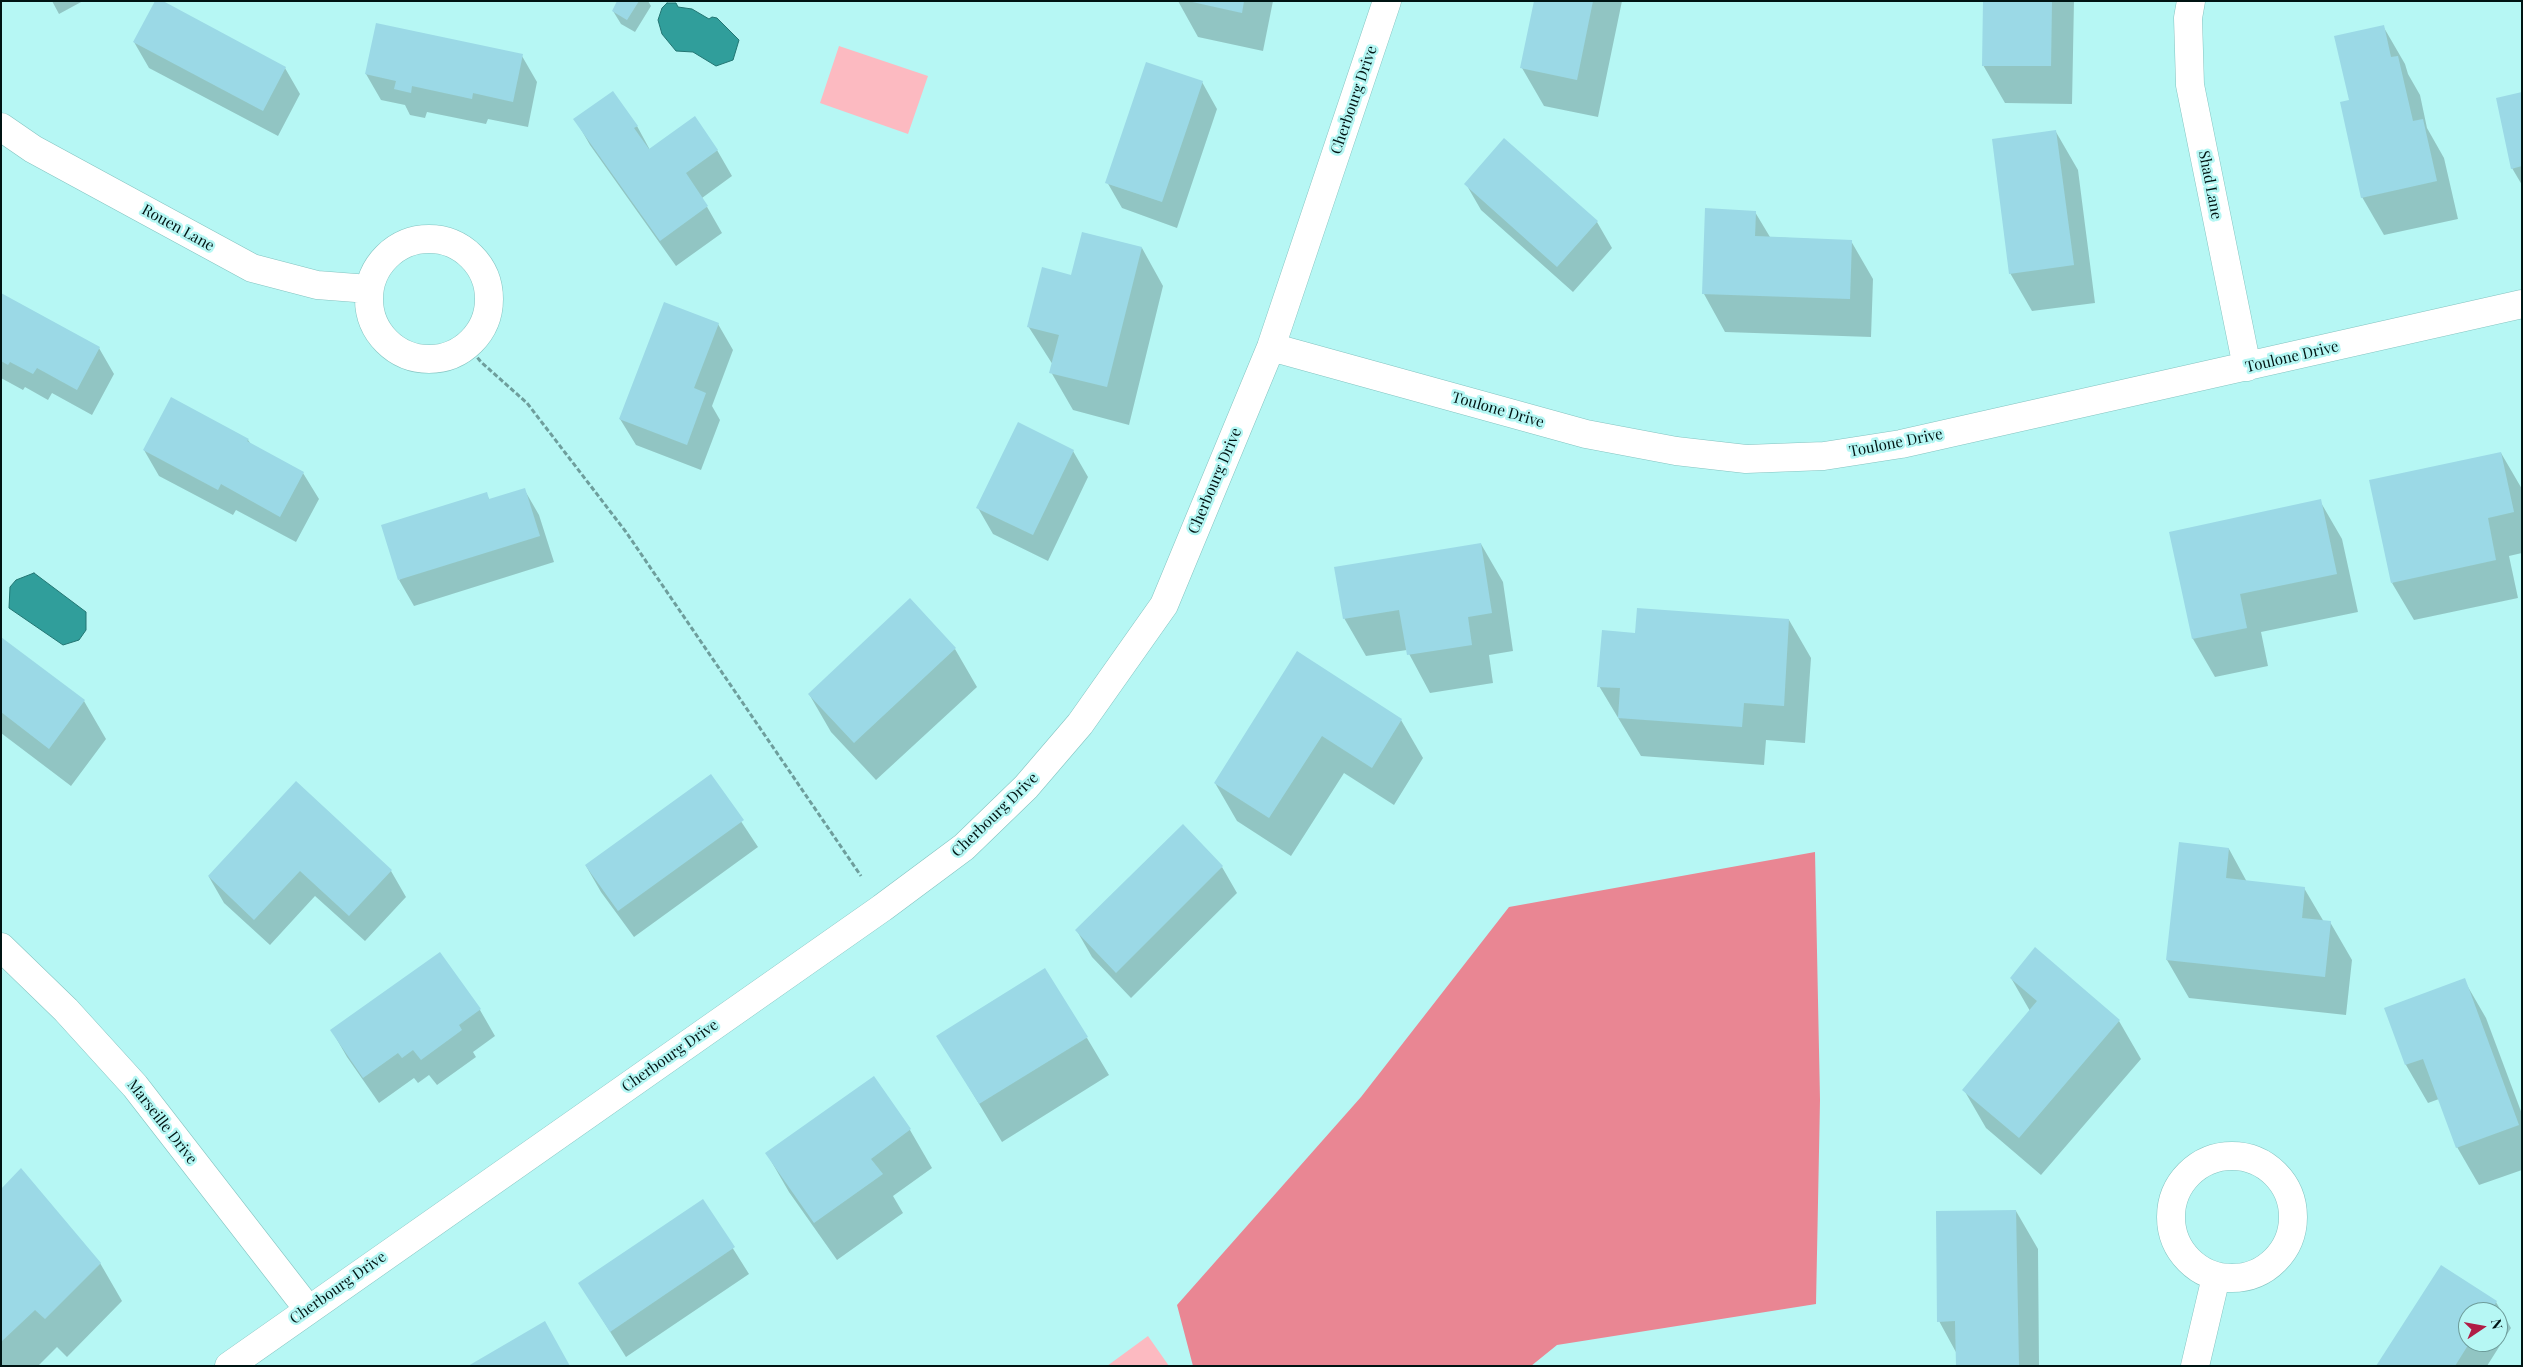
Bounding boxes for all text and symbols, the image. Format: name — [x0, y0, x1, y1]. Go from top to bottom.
street label: Cherbourg Drive — [1327, 43, 1381, 157]
street label: Shad Lane — [2195, 149, 2225, 221]
street label: Rouen Lane — [139, 201, 217, 255]
street label: Toulone Drive — [2244, 338, 2340, 376]
street label: Toulone Drive — [1450, 388, 1546, 432]
street label: Cherbourg Drive — [1185, 425, 1245, 537]
street label: Toulone Drive — [1848, 425, 1944, 461]
street label: Cherbourg Drive — [948, 769, 1042, 861]
street label: Cherbourg Drive — [618, 1016, 722, 1096]
street label: Marseille Drive — [123, 1076, 201, 1168]
street label: Cherbourg Drive — [286, 1248, 390, 1328]
north arrow — [2458, 1302, 2508, 1352]
text: N — [2487, 1317, 2508, 1331]

